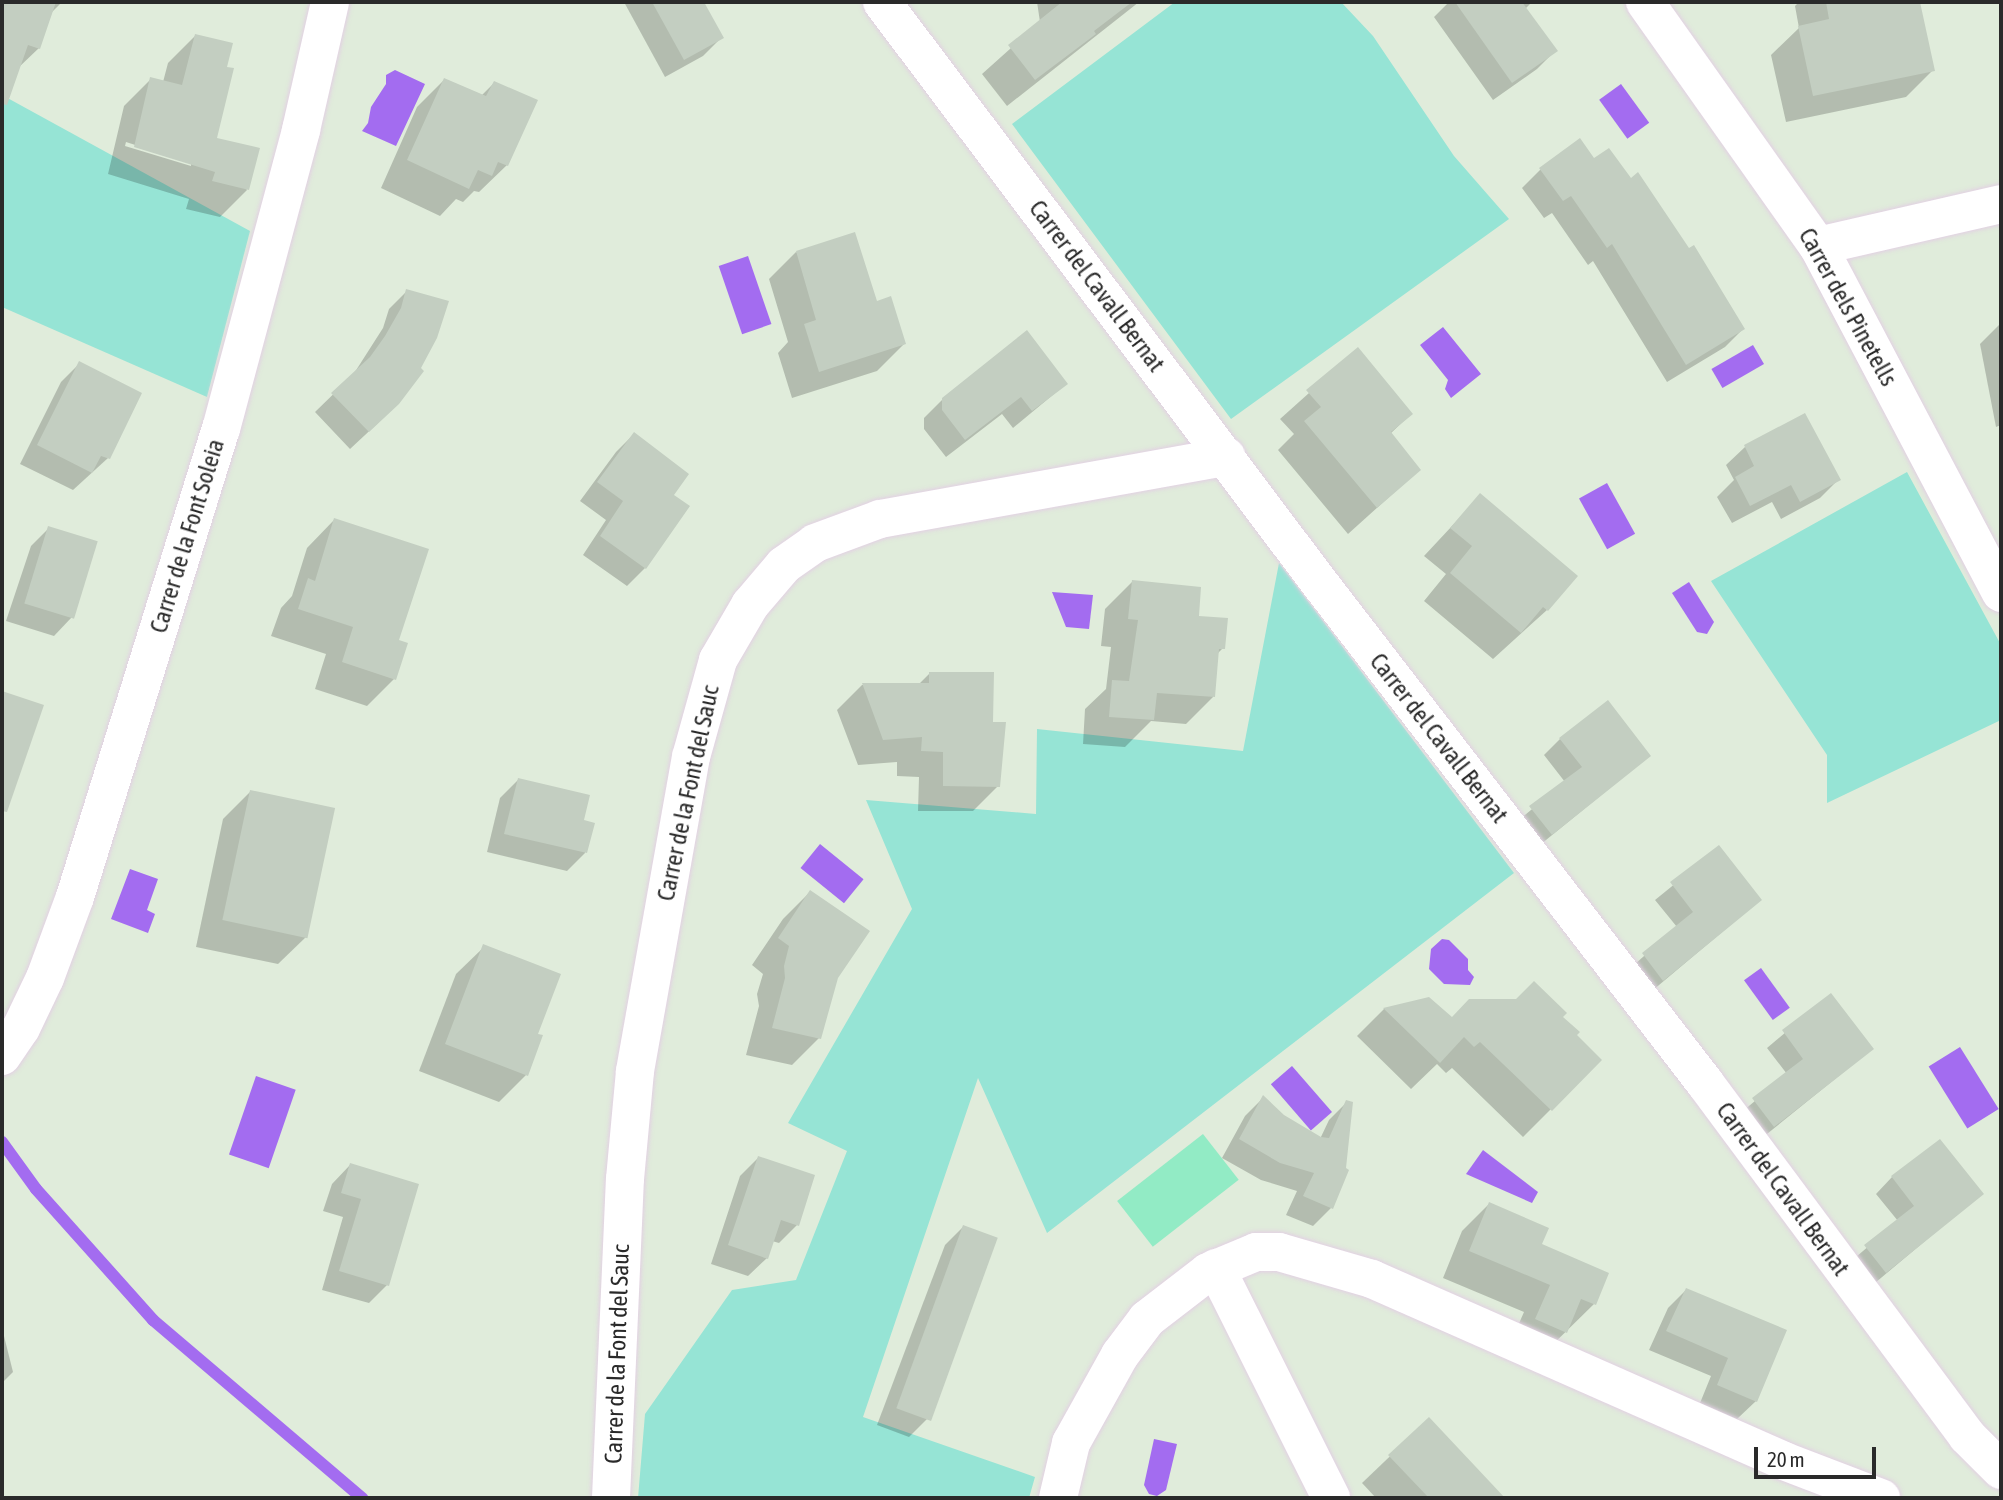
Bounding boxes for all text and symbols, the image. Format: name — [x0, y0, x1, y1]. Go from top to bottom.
street label: Carrer del Cavall Bernat — [1023, 195, 1171, 377]
street label: Carrer dels Pinetells — [1793, 223, 1903, 391]
street label: Carrer de la Font Soleia — [144, 436, 230, 636]
street label: Carrer del Cavall Bernat — [1364, 648, 1514, 828]
street label: Carrer de la Font del Sauc — [651, 683, 725, 903]
street label: Carrer del Cavall Bernat — [1710, 1097, 1856, 1281]
street label: Carrer de la Font del Sauc — [599, 1244, 635, 1464]
scale bar — [1758, 1434, 1881, 1478]
text: 20 m — [1767, 1447, 1805, 1471]

